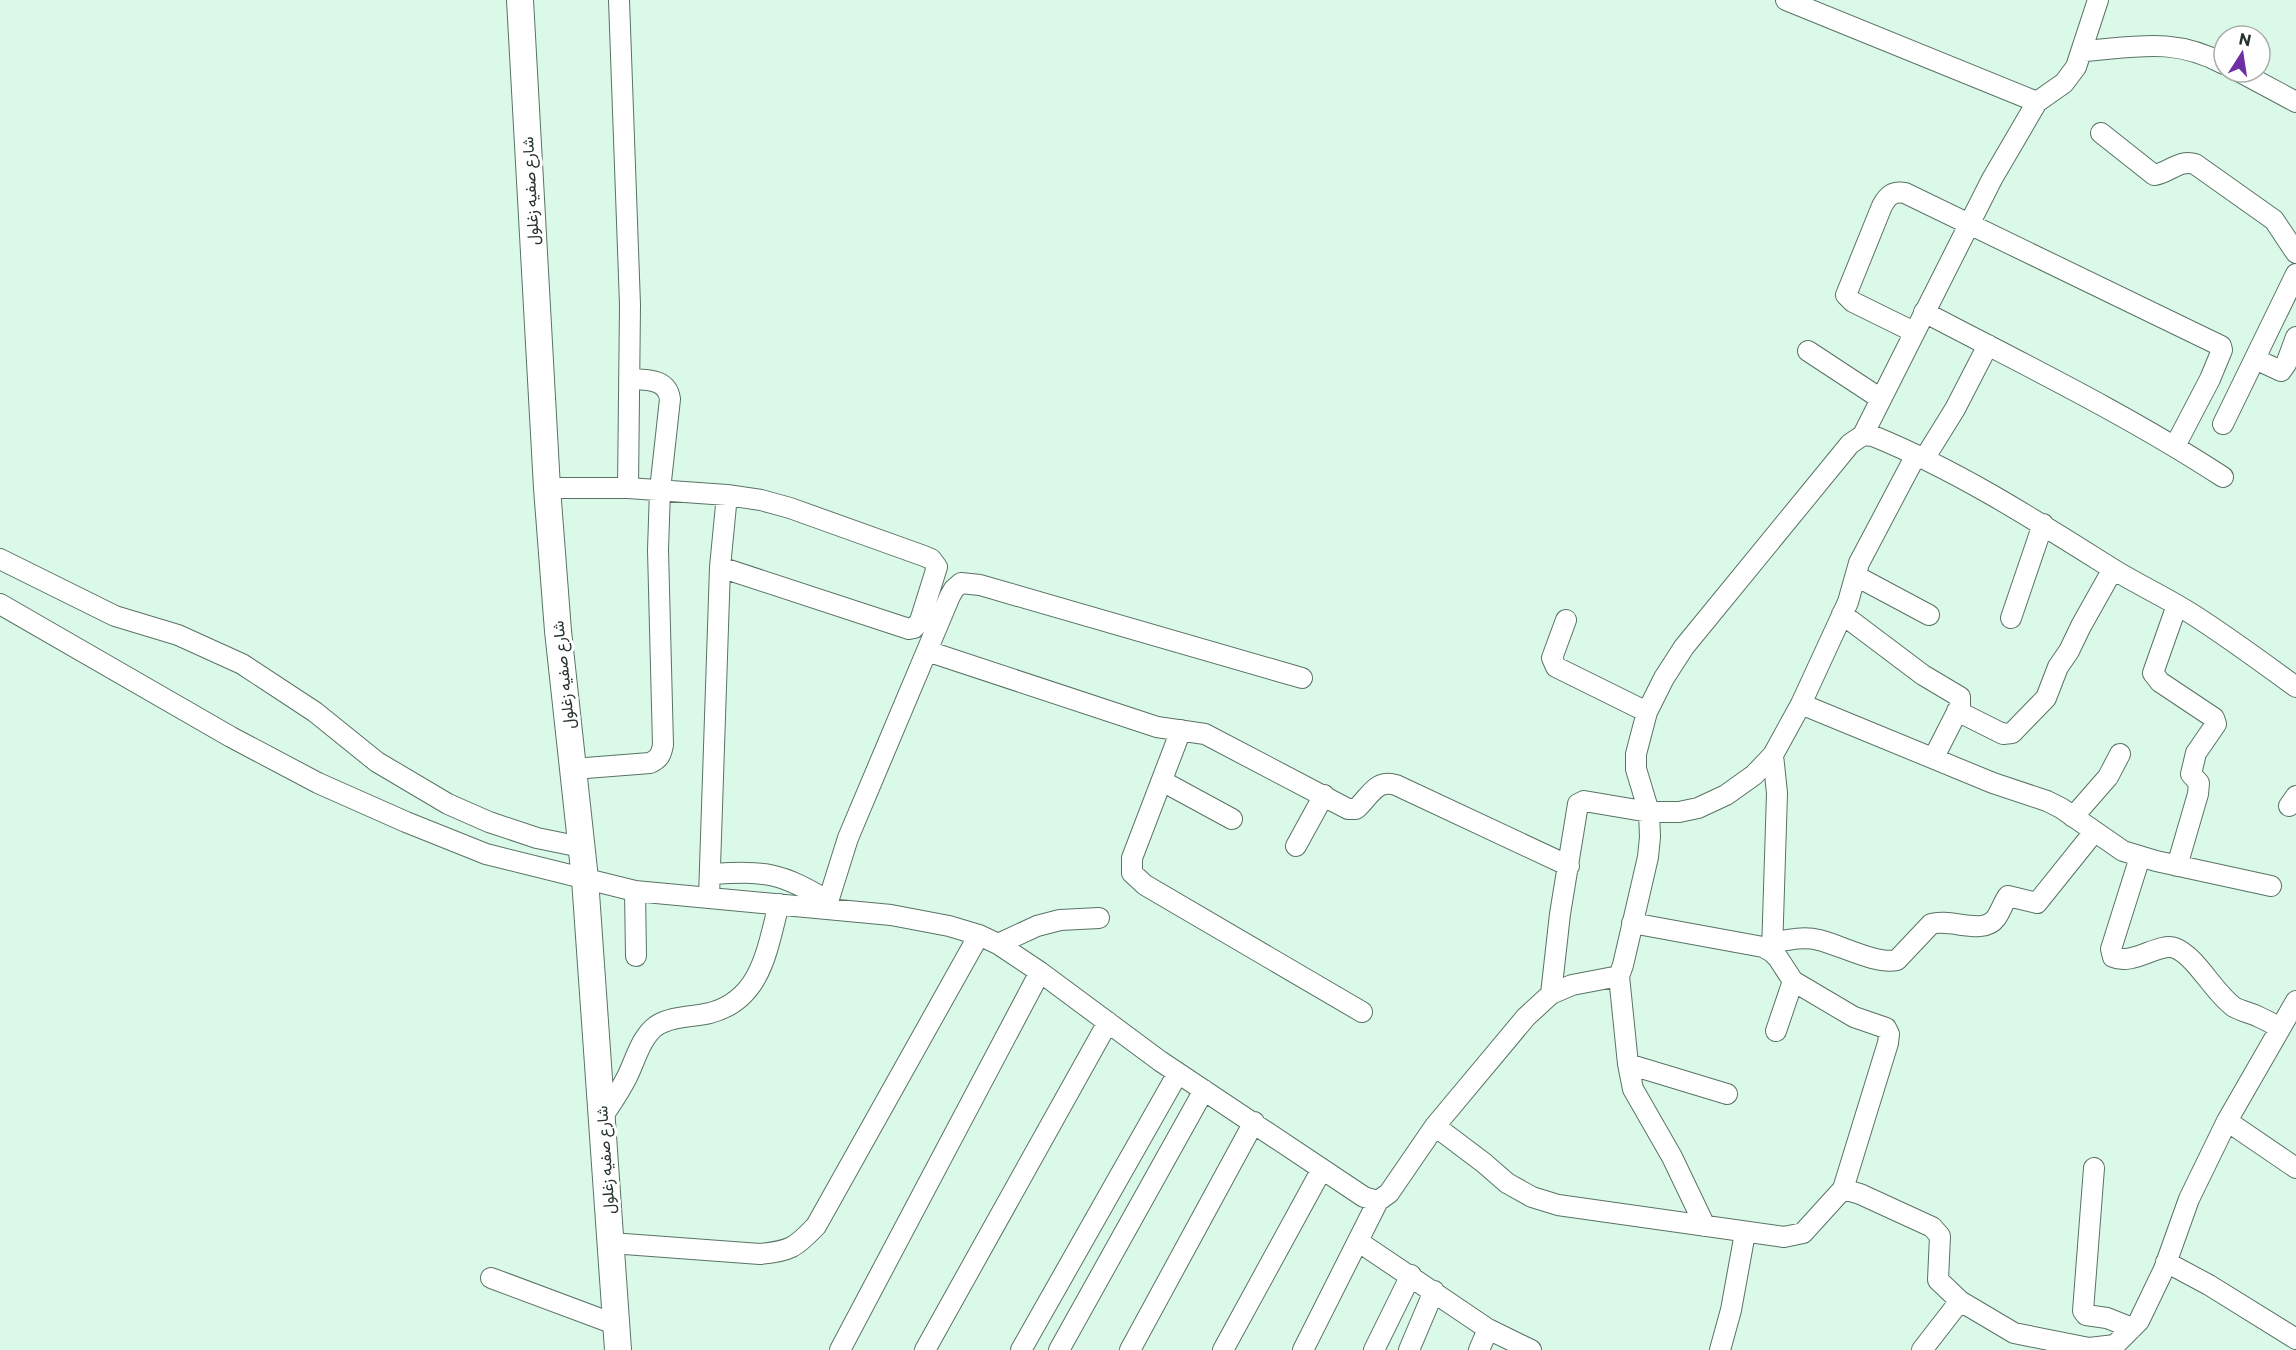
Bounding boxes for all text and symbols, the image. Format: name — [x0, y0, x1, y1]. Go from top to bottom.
north arrow — [2212, 24, 2272, 84]
text: N — [2237, 28, 2253, 49]
street label: شارع صفيه زغلول — [517, 136, 545, 246]
street label: شارع صفيه زغلول — [547, 620, 581, 730]
street label: شارع صفيه زغلول — [591, 1105, 621, 1215]

